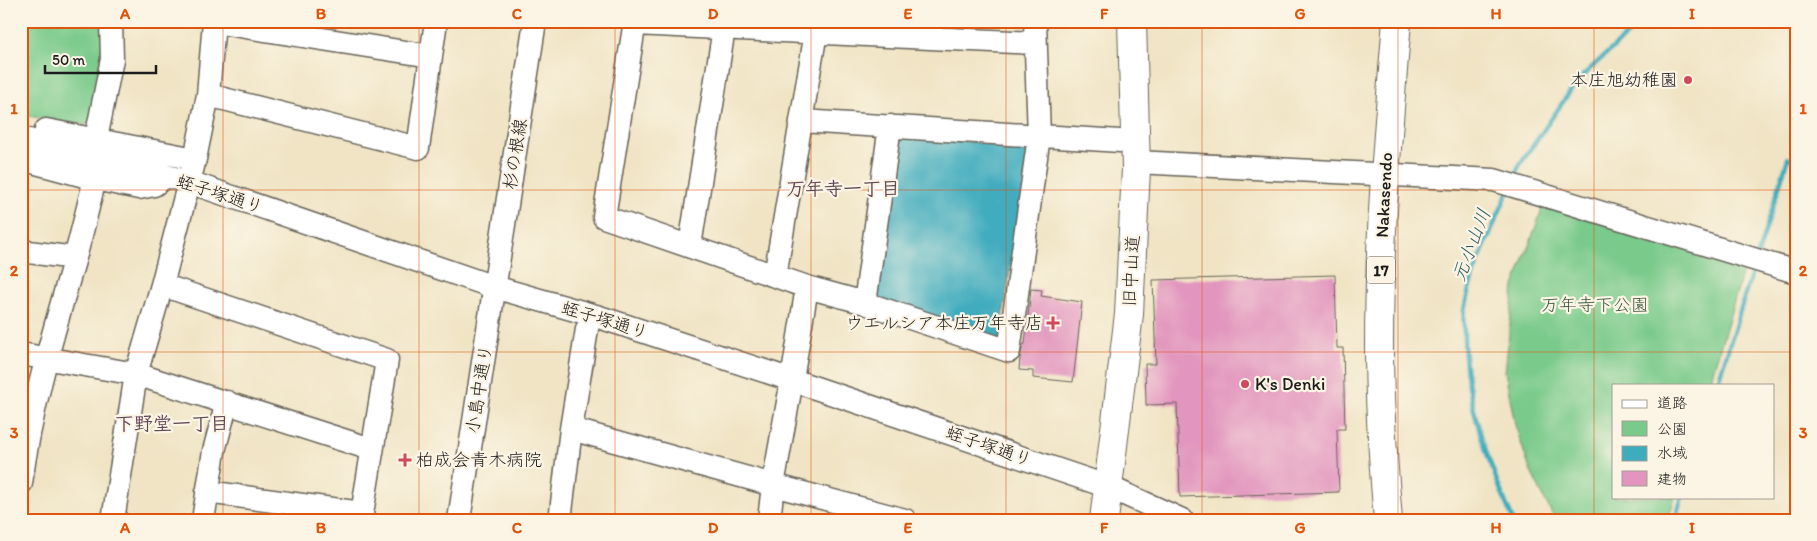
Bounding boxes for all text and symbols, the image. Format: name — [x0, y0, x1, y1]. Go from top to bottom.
text: A — [119, 4, 131, 23]
text: B — [316, 4, 327, 23]
text: C — [512, 4, 523, 23]
text: D — [708, 4, 719, 23]
text: E — [904, 4, 913, 23]
text: F — [1100, 4, 1109, 23]
text: G — [1294, 4, 1306, 23]
text: H — [1490, 4, 1502, 23]
text: I — [1689, 4, 1695, 23]
scale bar — [45, 42, 156, 74]
text: 50 m — [52, 51, 85, 69]
place label: 本庄旭幼稚園 — [1570, 69, 1678, 91]
marker: 本庄旭幼稚園 — [1682, 74, 1694, 86]
text: 1 — [10, 99, 18, 118]
text: 1 — [1799, 99, 1807, 118]
street label: 杉の根線 — [499, 117, 531, 191]
street label: Nakasendo — [1371, 152, 1397, 238]
street label: 蛭子塚通り — [174, 170, 266, 218]
district label: 万年寺一丁目 — [786, 177, 900, 200]
water label: 元小山川 — [1447, 205, 1495, 285]
street label: 旧中山道 — [1118, 234, 1144, 308]
road number: 17 — [1367, 256, 1395, 284]
text: 2 — [10, 261, 19, 280]
text: 2 — [1799, 261, 1808, 280]
park label: 万年寺下公園 — [1541, 294, 1649, 316]
street label: 蛭子塚通り — [559, 296, 651, 344]
place label: ウエルシア本庄万年寺店 — [845, 312, 1043, 334]
marker: ウエルシア本庄万年寺店 — [1047, 317, 1059, 329]
street label: 小島中通り — [461, 343, 497, 435]
place label: K's Denki — [1255, 373, 1325, 395]
marker: K's Denki — [1239, 378, 1251, 390]
legend — [1612, 384, 1774, 498]
text: 道路 — [1657, 394, 1687, 412]
district label: 下野堂一丁目 — [115, 412, 229, 435]
text: 公園 — [1657, 420, 1687, 438]
street label: 蛭子塚通り — [943, 421, 1035, 471]
text: 3 — [10, 423, 19, 442]
text: 3 — [1799, 423, 1808, 442]
text: 水域 — [1657, 444, 1687, 462]
place label: 柏成会青木病院 — [416, 449, 542, 471]
marker: 柏成会青木病院 — [398, 453, 412, 467]
text: 建物 — [1657, 470, 1687, 488]
text: A — [119, 518, 131, 537]
text: B — [316, 518, 327, 537]
text: C — [512, 518, 523, 537]
text: D — [708, 518, 719, 537]
text: E — [904, 518, 913, 537]
text: F — [1100, 518, 1109, 537]
text: G — [1294, 518, 1306, 537]
text: H — [1490, 518, 1502, 537]
text: I — [1689, 518, 1695, 537]

